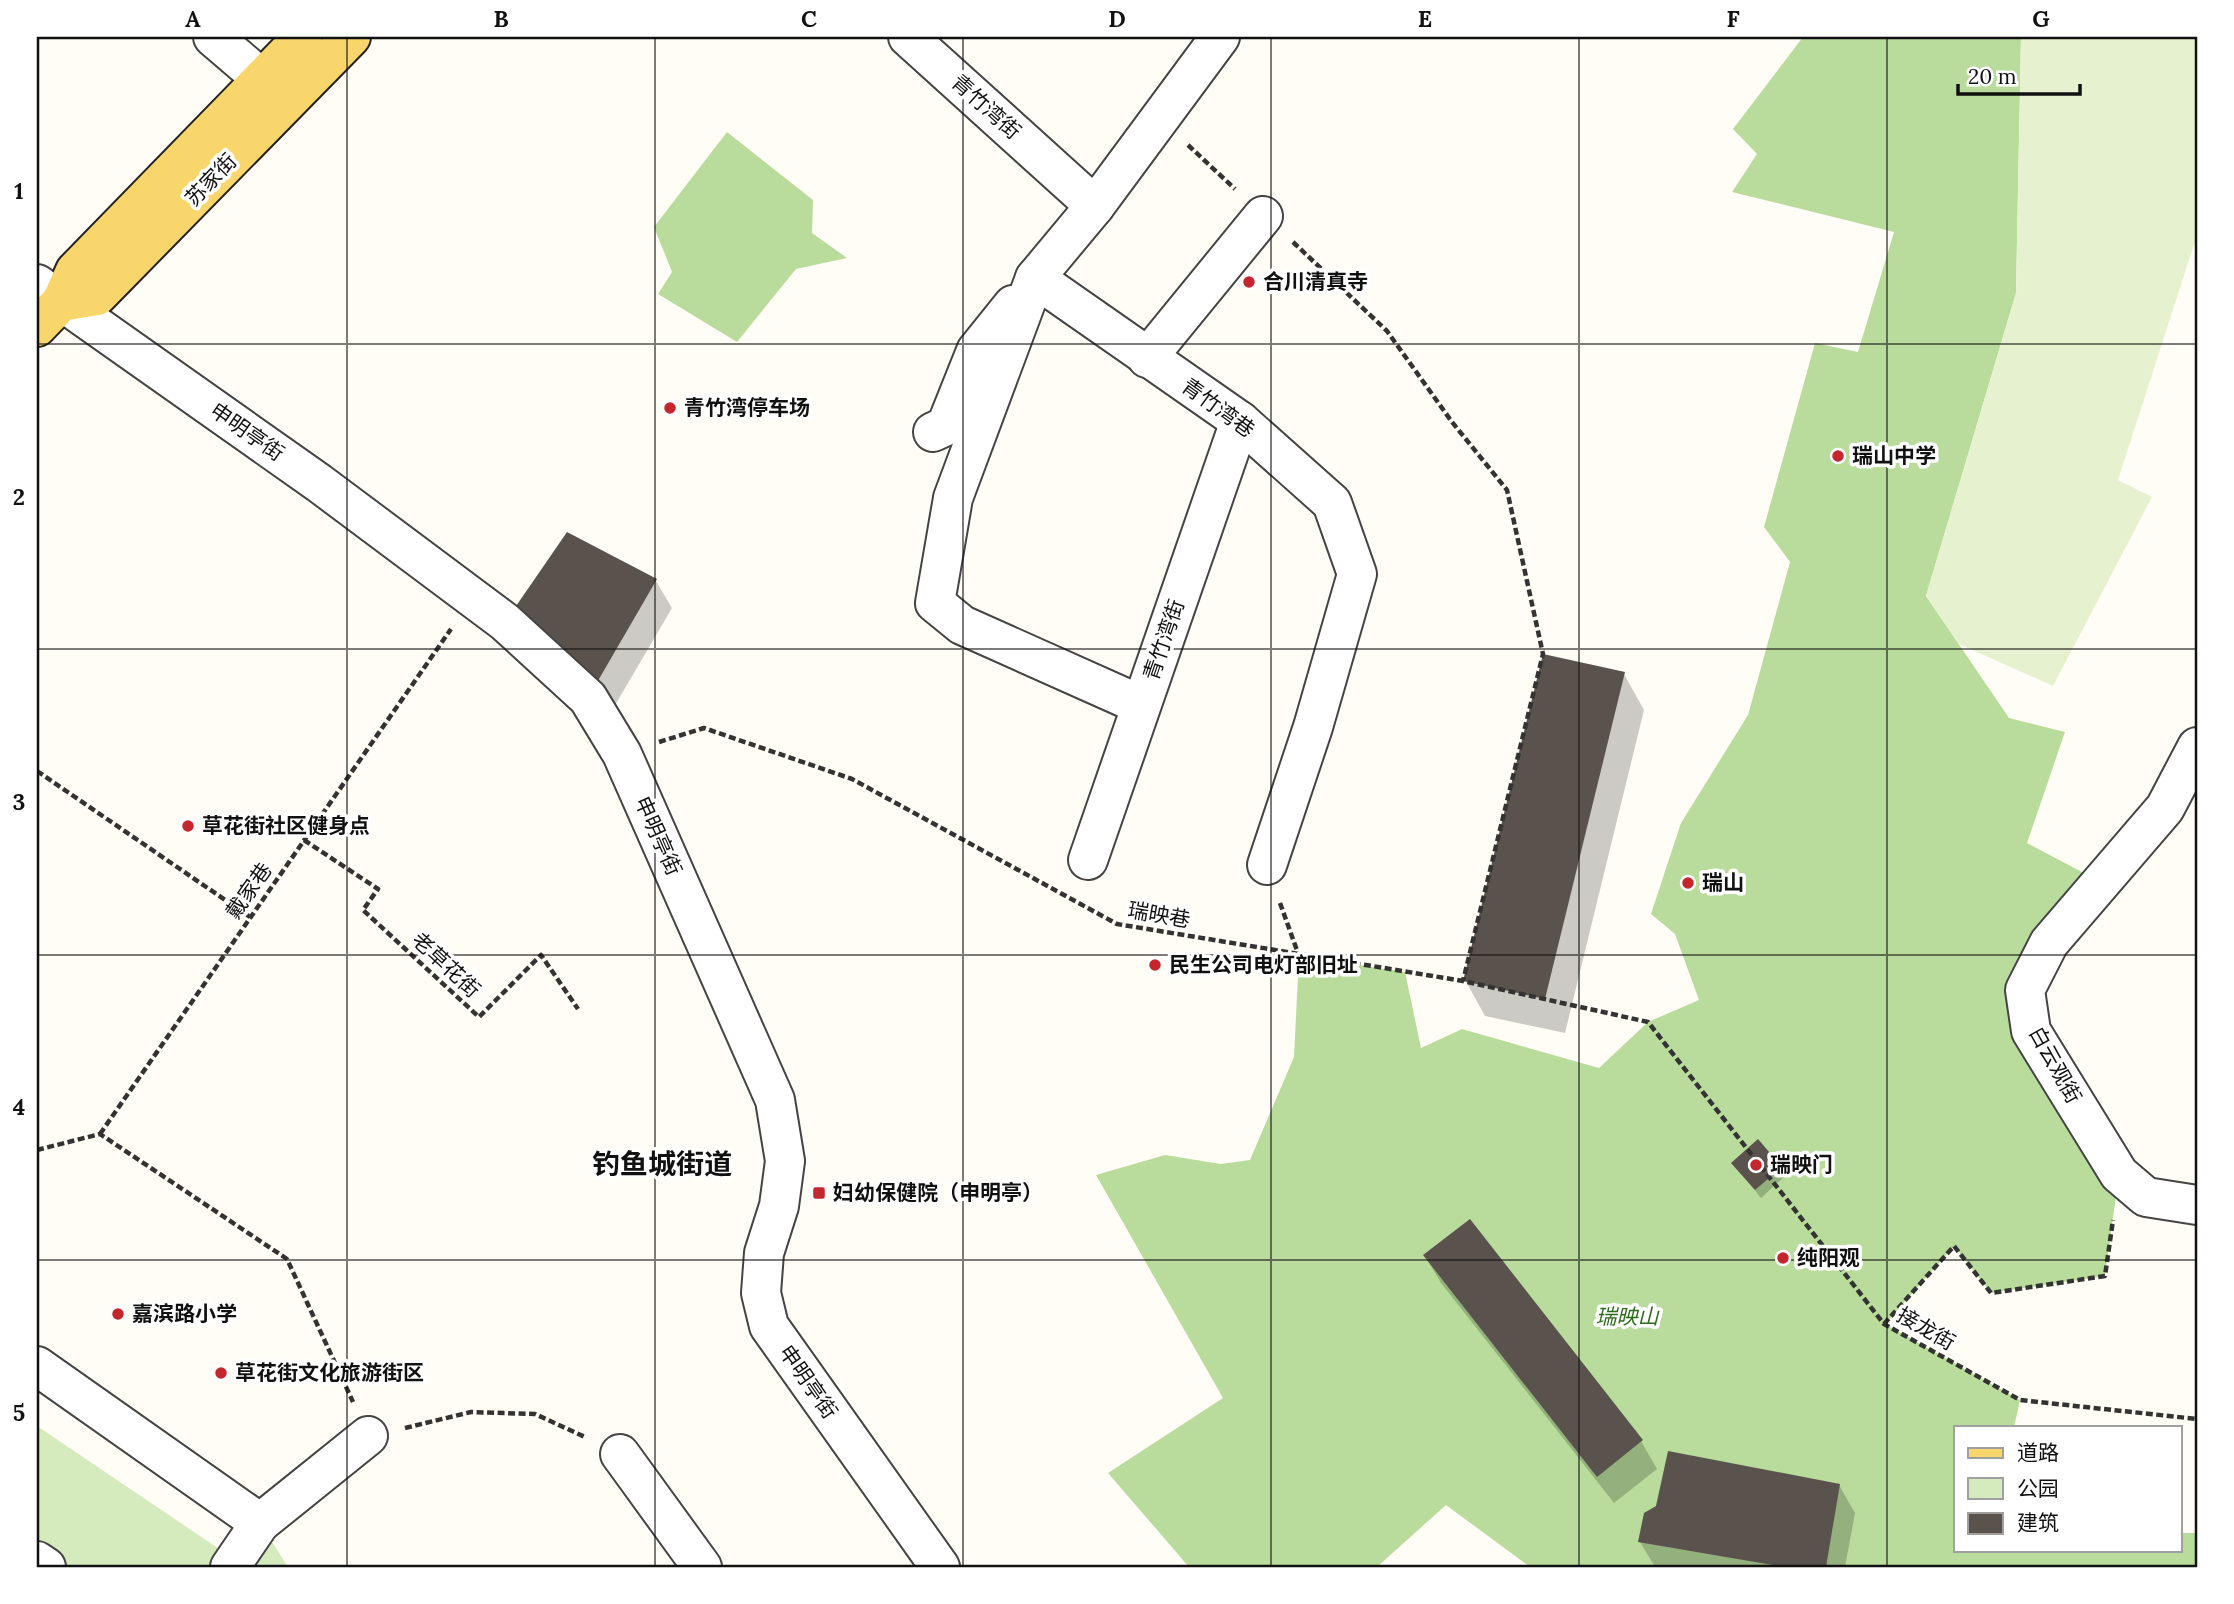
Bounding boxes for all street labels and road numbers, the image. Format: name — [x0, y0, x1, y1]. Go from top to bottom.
street label: 青竹湾街 — [946, 68, 1027, 145]
street label: 苏家街 — [179, 148, 242, 212]
street label: 青竹湾巷 — [1176, 372, 1260, 443]
street label: 申明亭街 — [205, 396, 289, 467]
street label: 青竹湾街 — [1137, 596, 1190, 684]
street label: 申明亭街 — [629, 792, 688, 880]
street label: 戴家巷 — [219, 857, 278, 924]
street label: 瑞映巷 — [1126, 896, 1192, 933]
street label: 老草花街 — [406, 926, 486, 1003]
street label: 白云观街 — [2023, 1021, 2088, 1108]
street label: 接龙街 — [1892, 1301, 1960, 1356]
street label: 申明亭街 — [773, 1340, 844, 1424]

